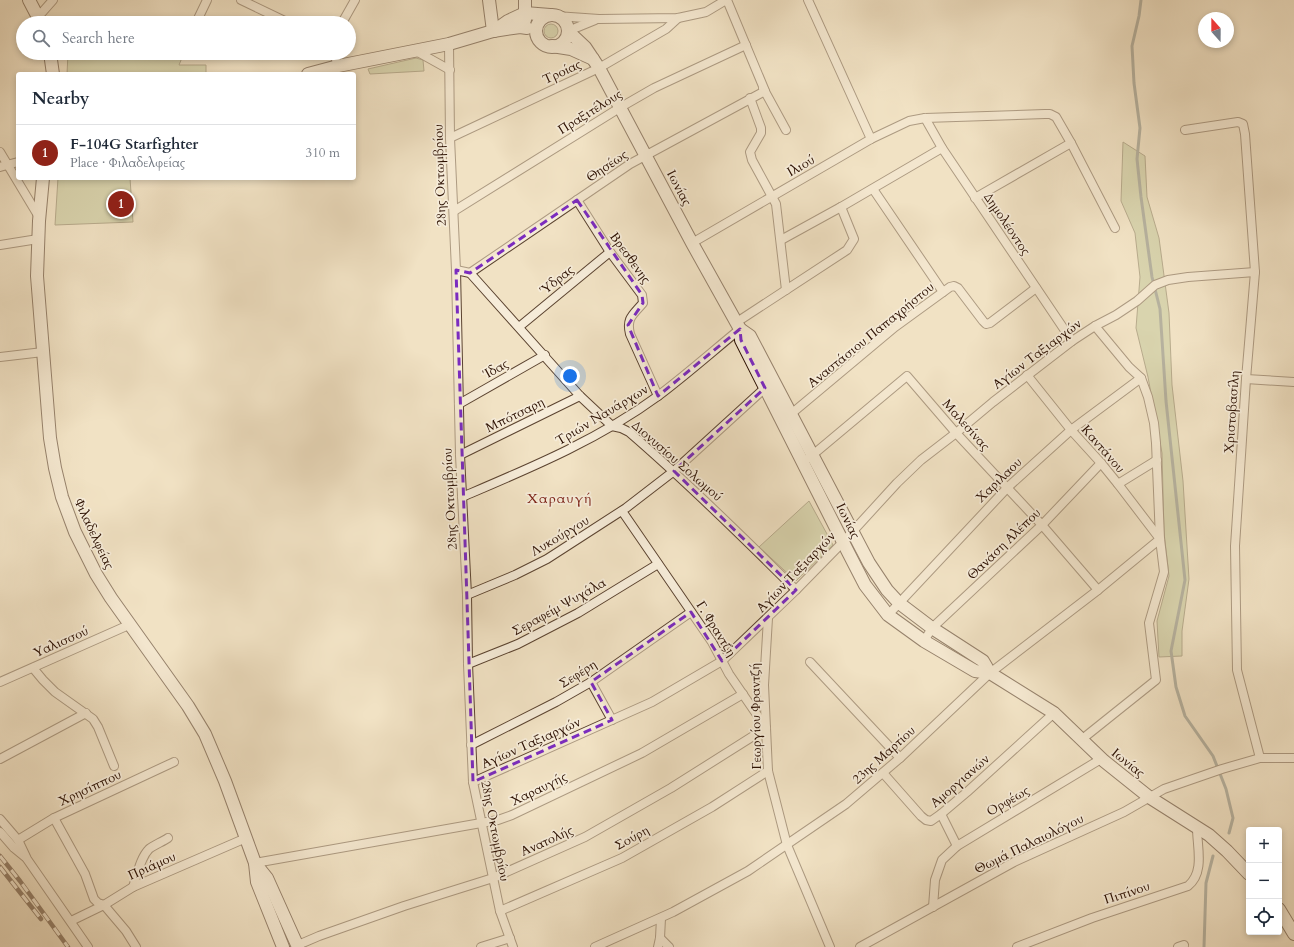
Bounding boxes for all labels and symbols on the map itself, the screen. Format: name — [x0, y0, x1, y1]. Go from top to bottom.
north arrow — [1198, 12, 1234, 48]
street label: Τροίας — [540, 55, 585, 89]
street label: Πραξιτέλους — [554, 85, 626, 139]
street label: 28ης Οκτωμβρίου — [429, 123, 451, 226]
street label: Θησέως — [583, 145, 632, 186]
street label: Ιλιού — [784, 151, 818, 181]
street label: Ιωνίας — [662, 167, 696, 209]
pin: 1 — [108, 189, 134, 219]
street label: Δημολέοντος — [979, 189, 1035, 259]
street label: Βρεσθενης — [605, 229, 655, 288]
street label: Ύδρας — [536, 261, 578, 300]
street label: Αναστάσιου Παπαχρήστου — [804, 278, 938, 392]
street label: Αγίων Ταξιαρχών — [989, 315, 1085, 393]
street label: Ίδας — [479, 355, 512, 384]
your location — [560, 366, 580, 386]
street label: Χριστοβασίλη — [1220, 370, 1244, 454]
street label: Τριών Ναυάρχων — [552, 380, 652, 450]
street label: Μπότσαρη — [483, 393, 548, 437]
street label: Μαλεσίνας — [938, 395, 994, 455]
street label: Διονυσίου Σολωμού — [628, 417, 726, 506]
street label: Καντάνου — [1077, 421, 1129, 477]
street label: 28ης Οκτωμβρίου — [438, 447, 462, 550]
street label: Χαριλαου — [972, 453, 1026, 507]
district label: Χαραυγή — [527, 489, 593, 508]
street label: Φιλαδελφείας — [70, 495, 119, 573]
street label: Ιωνίας — [832, 500, 865, 542]
street label: Θανάση Αλέπου — [963, 504, 1045, 584]
street label: Λυκούργου — [527, 511, 593, 561]
street label: Αγίων Ταξιαρχών — [752, 527, 840, 617]
street label: Σεραφείμ Ψυχάλα — [509, 574, 609, 640]
street label: Γ. Φραντζη — [692, 598, 740, 660]
street label: Υαλισσού — [31, 622, 91, 662]
street label: Σεφέρη — [556, 655, 600, 692]
street label: Γεωργίου Φραντζή — [746, 662, 766, 770]
street label: Αγίων Ταξιαρχών — [478, 713, 584, 773]
street label: 23ης Μαρτίου — [849, 722, 920, 788]
street label: Ιωνίας — [1108, 744, 1149, 782]
street label: Αμοργιανών — [927, 750, 993, 812]
street label: Χρησίππου — [56, 766, 125, 810]
street label: Χαραυγής — [508, 767, 571, 810]
street label: 28ης Οκτωμβρίου — [476, 779, 514, 883]
street label: Ορφέως — [983, 781, 1033, 820]
street label: Θωμά Παλαιολόγου — [971, 810, 1087, 878]
street label: Ανατολής — [518, 821, 577, 861]
street label: Σούρη — [612, 821, 652, 855]
street label: Πριάμου — [125, 847, 179, 885]
street label: Πιπίνου — [1102, 877, 1152, 909]

